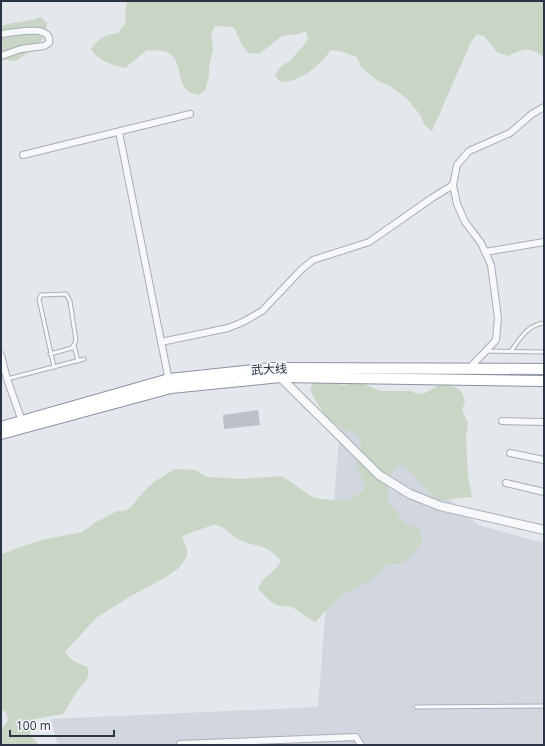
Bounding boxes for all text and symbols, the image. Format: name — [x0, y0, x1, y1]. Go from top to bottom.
street label: 武大线 — [251, 360, 287, 378]
scale bar — [10, 712, 114, 738]
text: 100 m — [16, 717, 51, 734]

